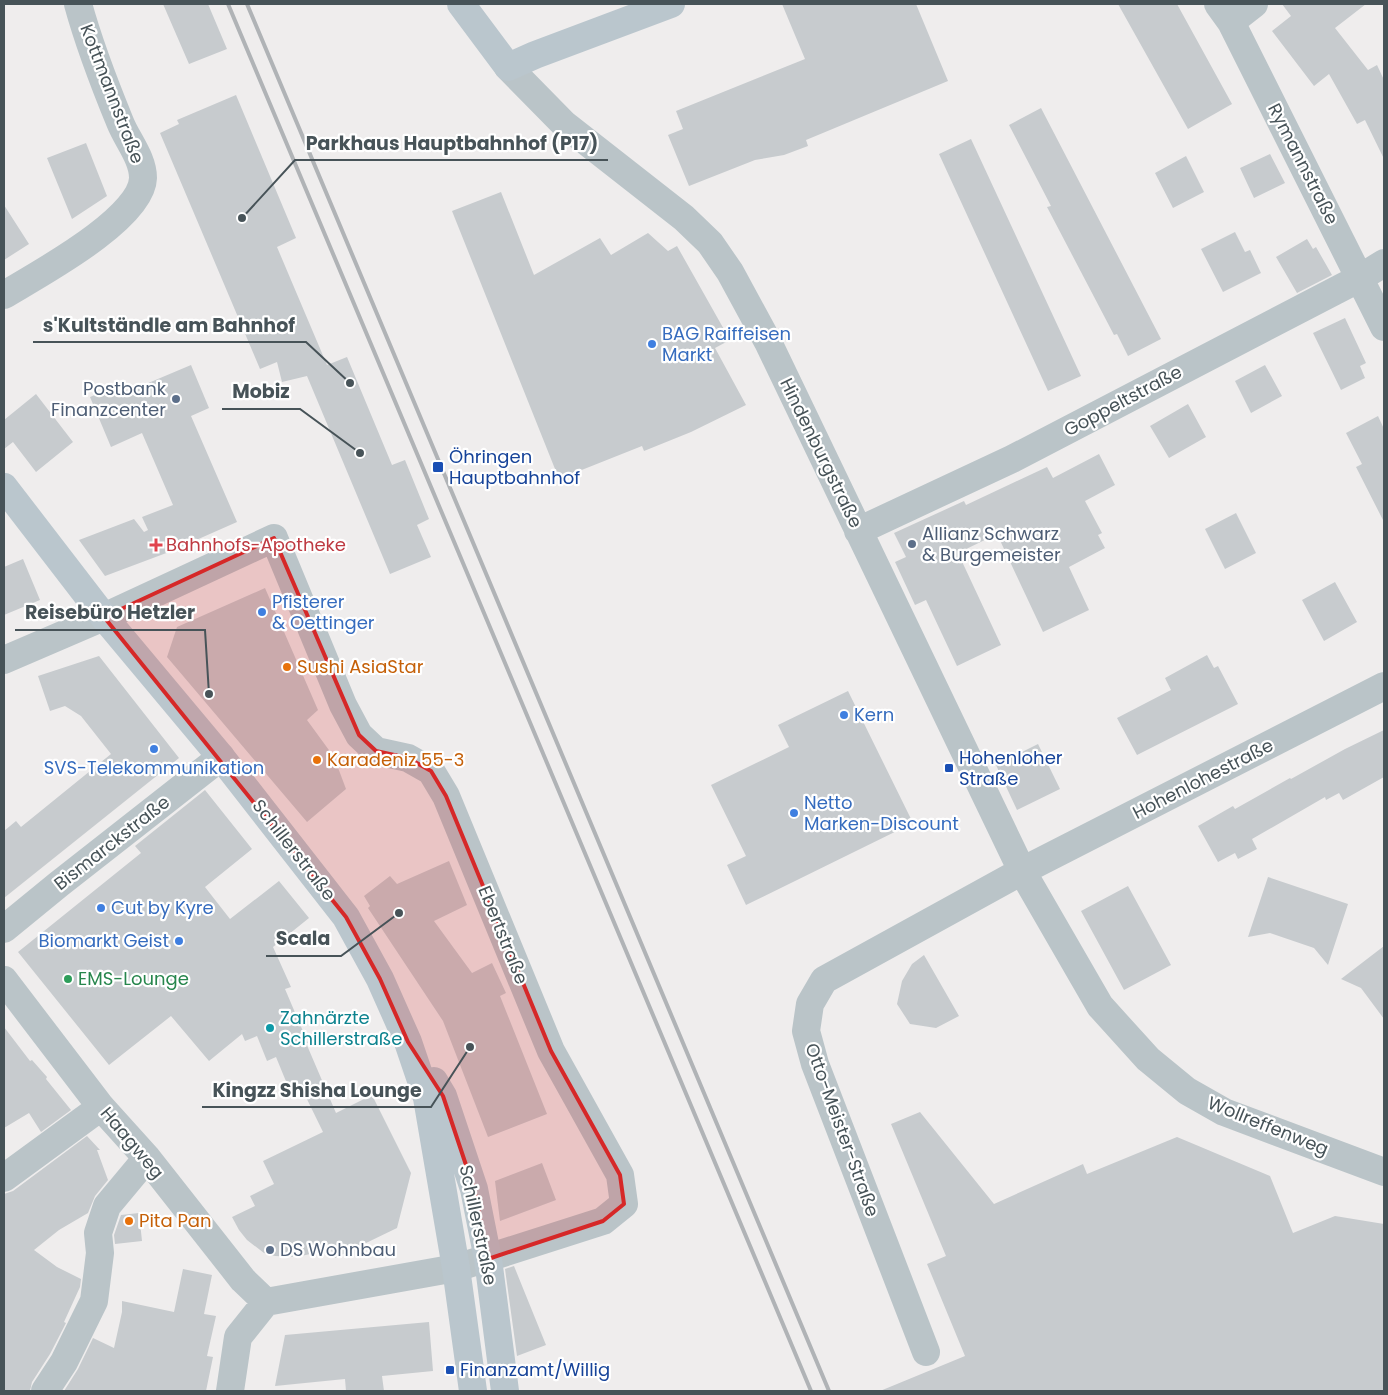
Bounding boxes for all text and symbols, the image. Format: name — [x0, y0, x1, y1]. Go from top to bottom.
street label: Kottmannstraße — [74, 21, 151, 167]
street label: Rymannstraße — [1262, 99, 1345, 229]
callout: Parkhaus Hauptbahnhof (P17) — [295, 126, 608, 160]
text: Parkhaus Hauptbahnhof (P17) — [306, 130, 598, 157]
callout: s'Kultständle am Bahnhof — [33, 308, 306, 342]
text: s'Kultständle am Bahnhof — [43, 312, 295, 339]
place label: BAG Raiffeisen Markt — [662, 321, 791, 367]
marker: BAG Raiffeisen Markt — [646, 338, 658, 350]
street label: Goppeltstraße — [1059, 359, 1186, 442]
street label: Hindenburgstraße — [774, 374, 869, 532]
callout: Mobiz — [222, 375, 300, 409]
place label: Postbank Finanzcenter — [51, 376, 167, 422]
text: Mobiz — [232, 378, 290, 405]
marker: Postbank Finanzcenter — [170, 393, 182, 405]
place label: Öhringen Hauptbahnhof — [449, 444, 580, 490]
marker: Öhringen Hauptbahnhof — [431, 460, 445, 474]
place label: Allianz Schwarz & Burgemeister — [922, 521, 1061, 567]
place label: Bahnhofs-Apotheke — [166, 532, 346, 557]
marker: Allianz Schwarz & Burgemeister — [906, 538, 918, 550]
marker: Bahnhofs-Apotheke — [150, 539, 162, 551]
place label: Pfisterer & Oettinger — [272, 589, 375, 635]
callout: Reisebüro Hetzler — [15, 596, 205, 630]
text: Reisebüro Hetzler — [25, 599, 195, 626]
marker: Pfisterer & Oettinger — [256, 606, 268, 618]
place label: Sushi AsiaStar — [297, 654, 424, 679]
marker: Sushi AsiaStar — [281, 661, 293, 673]
place label: Kern — [854, 702, 894, 727]
marker: Kern — [838, 709, 850, 721]
street label: Hohenlohestraße — [1128, 732, 1278, 825]
marker: SVS-Telekommunikation — [148, 743, 160, 755]
place label: Hohenloher Straße — [959, 745, 1063, 791]
place label: Karadeniz 55-3 — [327, 747, 464, 772]
marker: Karadeniz 55-3 — [311, 754, 323, 766]
place label: SVS-Telekommunikation — [44, 755, 264, 780]
marker: Hohenloher Straße — [943, 762, 955, 774]
street label: Bismarckstraße — [49, 789, 175, 896]
place label: Netto Marken-Discount — [804, 790, 959, 836]
street label: Schillerstraße — [247, 794, 342, 906]
marker: Netto Marken-Discount — [788, 807, 800, 819]
street label: Ebertstraße — [472, 882, 535, 988]
place label: Cut by Kyre — [111, 895, 214, 920]
marker: Cut by Kyre — [95, 902, 107, 914]
callout: Scala — [266, 922, 341, 956]
text: Scala — [276, 925, 330, 952]
place label: Biomarkt Geist — [38, 928, 169, 953]
marker: Biomarkt Geist — [173, 935, 185, 947]
place label: EMS-Lounge — [78, 966, 189, 991]
marker: EMS-Lounge — [62, 973, 74, 985]
place label: Zahnärzte Schillerstraße — [280, 1005, 402, 1051]
marker: Zahnärzte Schillerstraße — [264, 1022, 276, 1034]
street label: Otto-Meister-Straße — [799, 1040, 886, 1220]
callout: Kingzz Shisha Lounge — [202, 1073, 431, 1107]
text: Kingzz Shisha Lounge — [212, 1077, 422, 1104]
street label: Wollreffenweg — [1204, 1090, 1332, 1161]
street label: Haagweg — [95, 1101, 170, 1184]
street label: Schillerstraße — [454, 1162, 503, 1287]
place label: Pita Pan — [139, 1208, 212, 1233]
marker: Pita Pan — [123, 1215, 135, 1227]
place label: DS Wohnbau — [280, 1237, 396, 1262]
marker: DS Wohnbau — [264, 1244, 276, 1256]
place label: Finanzamt/Willig — [460, 1357, 610, 1382]
marker: Finanzamt/Willig — [444, 1364, 456, 1376]

